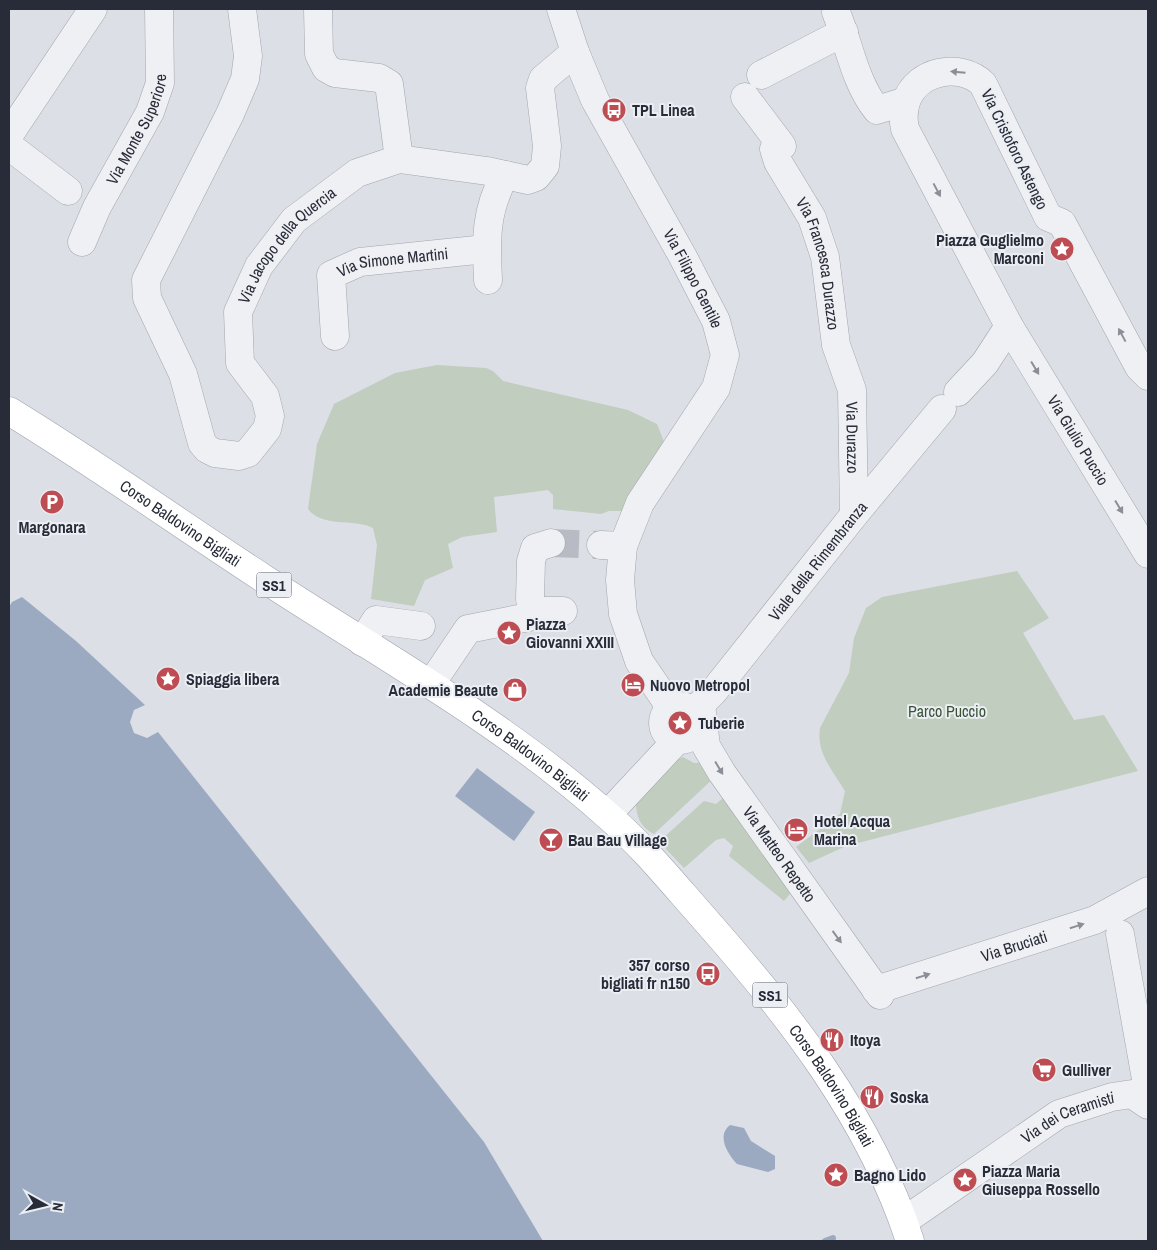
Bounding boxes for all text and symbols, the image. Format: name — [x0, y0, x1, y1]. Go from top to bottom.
one-way arrow — [950, 68, 966, 76]
street label: Via Monte Superiore — [101, 74, 171, 188]
street label: Via Cristoforo Astengo — [976, 85, 1054, 213]
bus stop icon: TPL Linea — [601, 97, 627, 123]
place label: TPL Linea — [632, 99, 695, 121]
street label: Via Jacopo della Quercia — [232, 181, 341, 307]
one-way arrow — [933, 183, 941, 198]
street label: Via Francesca Durazzo — [791, 193, 845, 331]
street label: Via Filippo Gentile — [658, 225, 728, 330]
place label: Piazza Guglielmo Marconi — [936, 229, 1044, 269]
place icon: Piazza Guglielmo Marconi — [1049, 236, 1075, 262]
street label: Via Simone Martini — [333, 242, 449, 282]
one-way arrow — [1118, 328, 1126, 343]
one-way arrow — [1030, 361, 1039, 374]
street label: Via Giulio Puccio — [1043, 391, 1114, 489]
street label: Via Durazzo — [841, 401, 864, 474]
street label: Corso Baldovino Bigliati — [116, 474, 246, 572]
parking icon: Margonara — [39, 489, 65, 515]
street label: Viale della Rimembranza — [763, 496, 872, 625]
one-way arrow — [1115, 500, 1124, 513]
place label: Margonara — [18, 516, 86, 538]
road number: SS1 — [256, 572, 292, 598]
place label: Piazza Giovanni XXIII — [526, 613, 614, 653]
place icon: Piazza Giovanni XXIII — [496, 620, 522, 646]
place icon: Spiaggia libera — [155, 666, 181, 692]
place label: Spiaggia libera — [186, 668, 280, 690]
hotel icon: Nuovo Metropol — [620, 672, 646, 698]
place label: Nuovo Metropol — [650, 674, 750, 696]
shop icon: Academie Beaute — [502, 677, 528, 703]
place label: Academie Beaute — [389, 679, 498, 701]
park label: Parco Puccio — [908, 700, 986, 722]
street label: Corso Baldovino Bigliati — [468, 704, 594, 806]
place icon: Tuberie — [667, 710, 693, 736]
place label: Tuberie — [698, 712, 744, 734]
one-way arrow — [715, 761, 724, 774]
street label: Via Matteo Repetto — [738, 802, 821, 906]
place label: Hotel Acqua Marina — [814, 810, 891, 850]
hotel icon: Hotel Acqua Marina — [783, 817, 809, 843]
bar icon: Bau Bau Village — [538, 827, 564, 853]
place label: Bau Bau Village — [568, 829, 667, 851]
one-way arrow — [1070, 921, 1085, 929]
street label: Via Bruciati — [978, 925, 1050, 967]
one-way arrow — [832, 930, 842, 944]
place label: 357 corso bigliati fr n150 — [601, 954, 690, 994]
bus stop icon: 357 corso bigliati fr n150 — [695, 961, 721, 987]
one-way arrow — [916, 972, 931, 980]
road number: SS1 — [752, 982, 788, 1008]
street label: Corso Baldovino Bigliati — [784, 1020, 879, 1151]
restaurant icon: Itoya — [819, 1027, 845, 1053]
place label: Itoya — [850, 1029, 881, 1051]
supermarket icon: Gulliver — [1031, 1057, 1057, 1083]
place label: Gulliver — [1062, 1059, 1112, 1081]
restaurant icon: Soska — [859, 1084, 885, 1110]
place label: Soska — [890, 1086, 929, 1108]
street label: Via dei Ceramisti — [1016, 1086, 1116, 1148]
place label: Piazza Maria Giuseppa Rossello — [982, 1160, 1100, 1200]
place icon: Bagno Lido — [823, 1162, 849, 1188]
place label: Bagno Lido — [854, 1164, 926, 1186]
place icon: Piazza Maria Giuseppa Rossello — [952, 1167, 978, 1193]
north arrow — [20, 1180, 70, 1230]
text: N — [48, 1201, 67, 1212]

